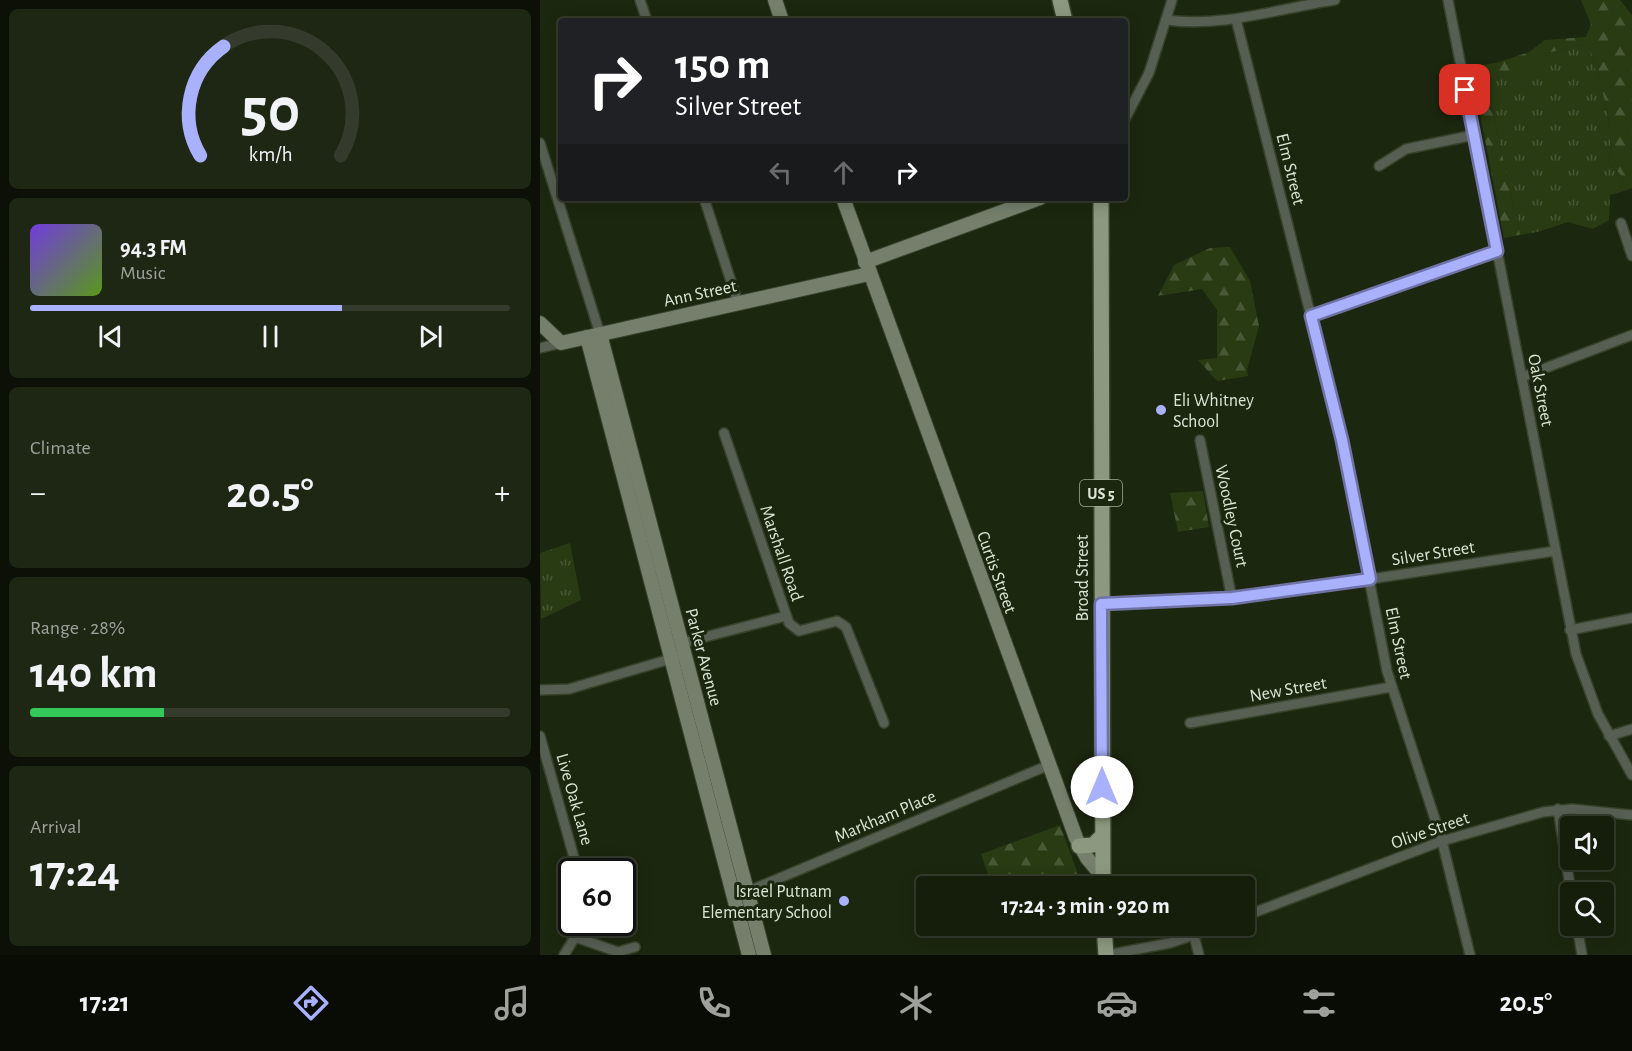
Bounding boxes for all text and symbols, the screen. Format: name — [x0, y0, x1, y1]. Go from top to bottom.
icon: right — [576, 42, 654, 120]
text: 150 m — [675, 44, 770, 86]
pin — [1439, 64, 1490, 115]
icon: arrive — [1448, 73, 1481, 106]
text: 50 — [240, 80, 300, 142]
text: Silver Street — [675, 93, 801, 120]
street label: Elm Street — [1272, 132, 1308, 207]
text: km/h — [248, 144, 292, 165]
icon: left — [764, 156, 797, 189]
icon: ahead — [827, 156, 860, 189]
icon: right — [890, 156, 923, 189]
text: 94.3 FM — [120, 237, 187, 259]
text: Music — [120, 263, 166, 283]
street label: Ann Street — [662, 277, 739, 310]
icon: previous — [94, 320, 127, 353]
icon: pause — [254, 320, 287, 353]
icon: next — [414, 320, 447, 353]
street label: Oak Street — [1524, 352, 1556, 428]
place label: Eli Whitney School — [1173, 392, 1254, 431]
marker: Eli Whitney School — [1154, 403, 1168, 417]
text: Climate — [30, 438, 91, 458]
street label: Woodley Court — [1211, 463, 1251, 569]
text: 20.5° — [226, 471, 314, 516]
text: − — [30, 477, 46, 510]
text: + — [494, 477, 510, 510]
road number: US 5 — [1080, 480, 1122, 506]
street label: Marshall Road — [756, 503, 806, 604]
street label: Curtis Street — [973, 529, 1019, 616]
street label: Broad Street — [1074, 534, 1092, 622]
street label: Silver Street — [1390, 538, 1476, 569]
street label: Parker Avenue — [681, 606, 725, 708]
street label: Elm Street — [1382, 606, 1414, 681]
text: Range · 28% — [30, 618, 125, 638]
text: 140 km — [30, 651, 158, 696]
street label: New Street — [1248, 674, 1328, 706]
street label: Live Oak Lane — [552, 751, 596, 847]
position arrow — [1070, 755, 1134, 819]
street label: Markham Place — [832, 787, 939, 846]
street label: Olive Street — [1389, 809, 1472, 853]
map controls — [1560, 816, 1614, 936]
button: sound — [1560, 816, 1614, 870]
text: Arrival — [30, 817, 81, 837]
text: 17:24 — [30, 850, 120, 895]
speed limit sign: 60 — [558, 858, 636, 936]
button: search — [1560, 882, 1614, 936]
place label: Israel Putnam Elementary School — [702, 883, 832, 922]
marker: Israel Putnam Elementary School — [837, 894, 851, 908]
text: 17:24 · 3 min · 920 m — [1001, 895, 1170, 917]
icon: directions — [290, 982, 332, 1024]
icon: music — [491, 982, 533, 1024]
icon: phone — [693, 982, 735, 1024]
icon: climate — [895, 982, 937, 1024]
icon: car — [1096, 982, 1138, 1024]
icon: filters — [1298, 982, 1340, 1024]
text: 17:21 — [80, 989, 130, 1016]
text: 20.5° — [1500, 989, 1552, 1016]

